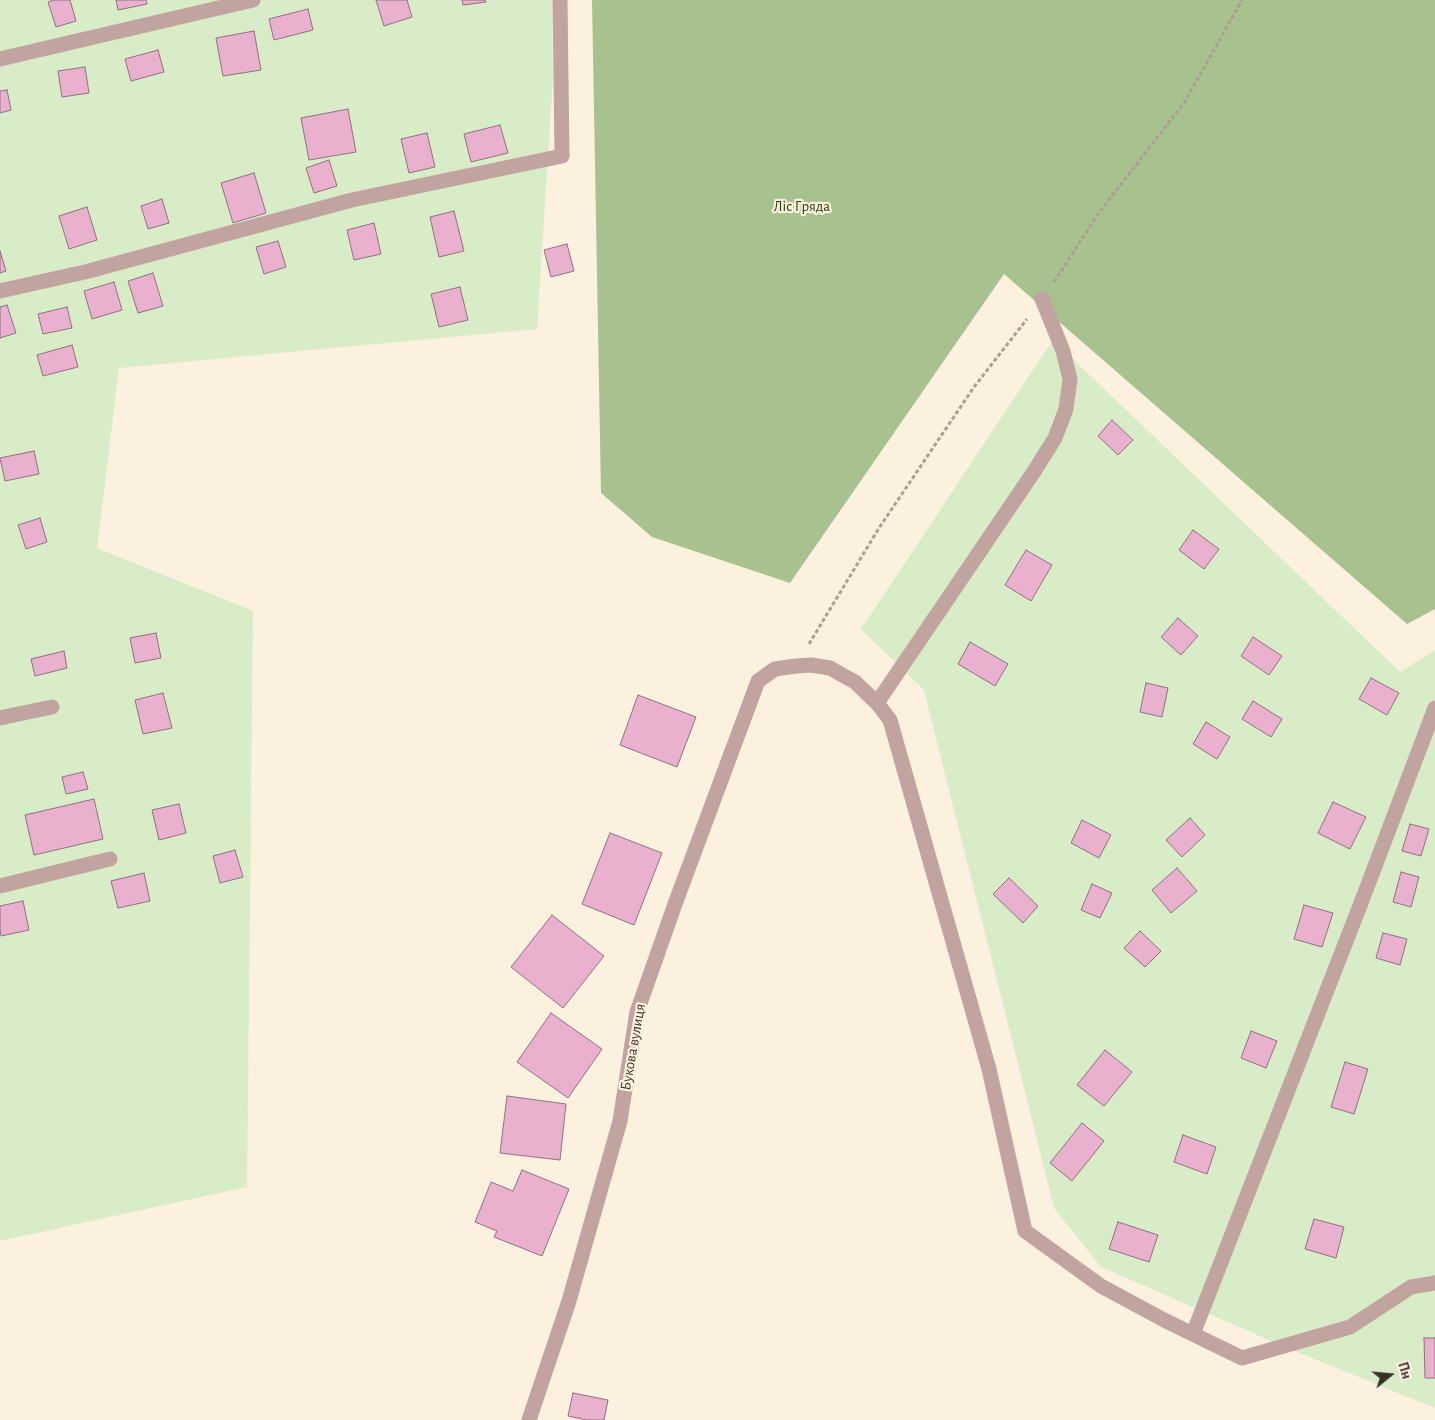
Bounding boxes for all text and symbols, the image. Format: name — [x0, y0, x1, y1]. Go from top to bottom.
park label: Ліс Гряда — [774, 197, 830, 215]
street label: Букова вулиця — [617, 1002, 649, 1092]
north arrow — [1365, 1350, 1415, 1400]
text: Пн — [1395, 1360, 1414, 1381]

